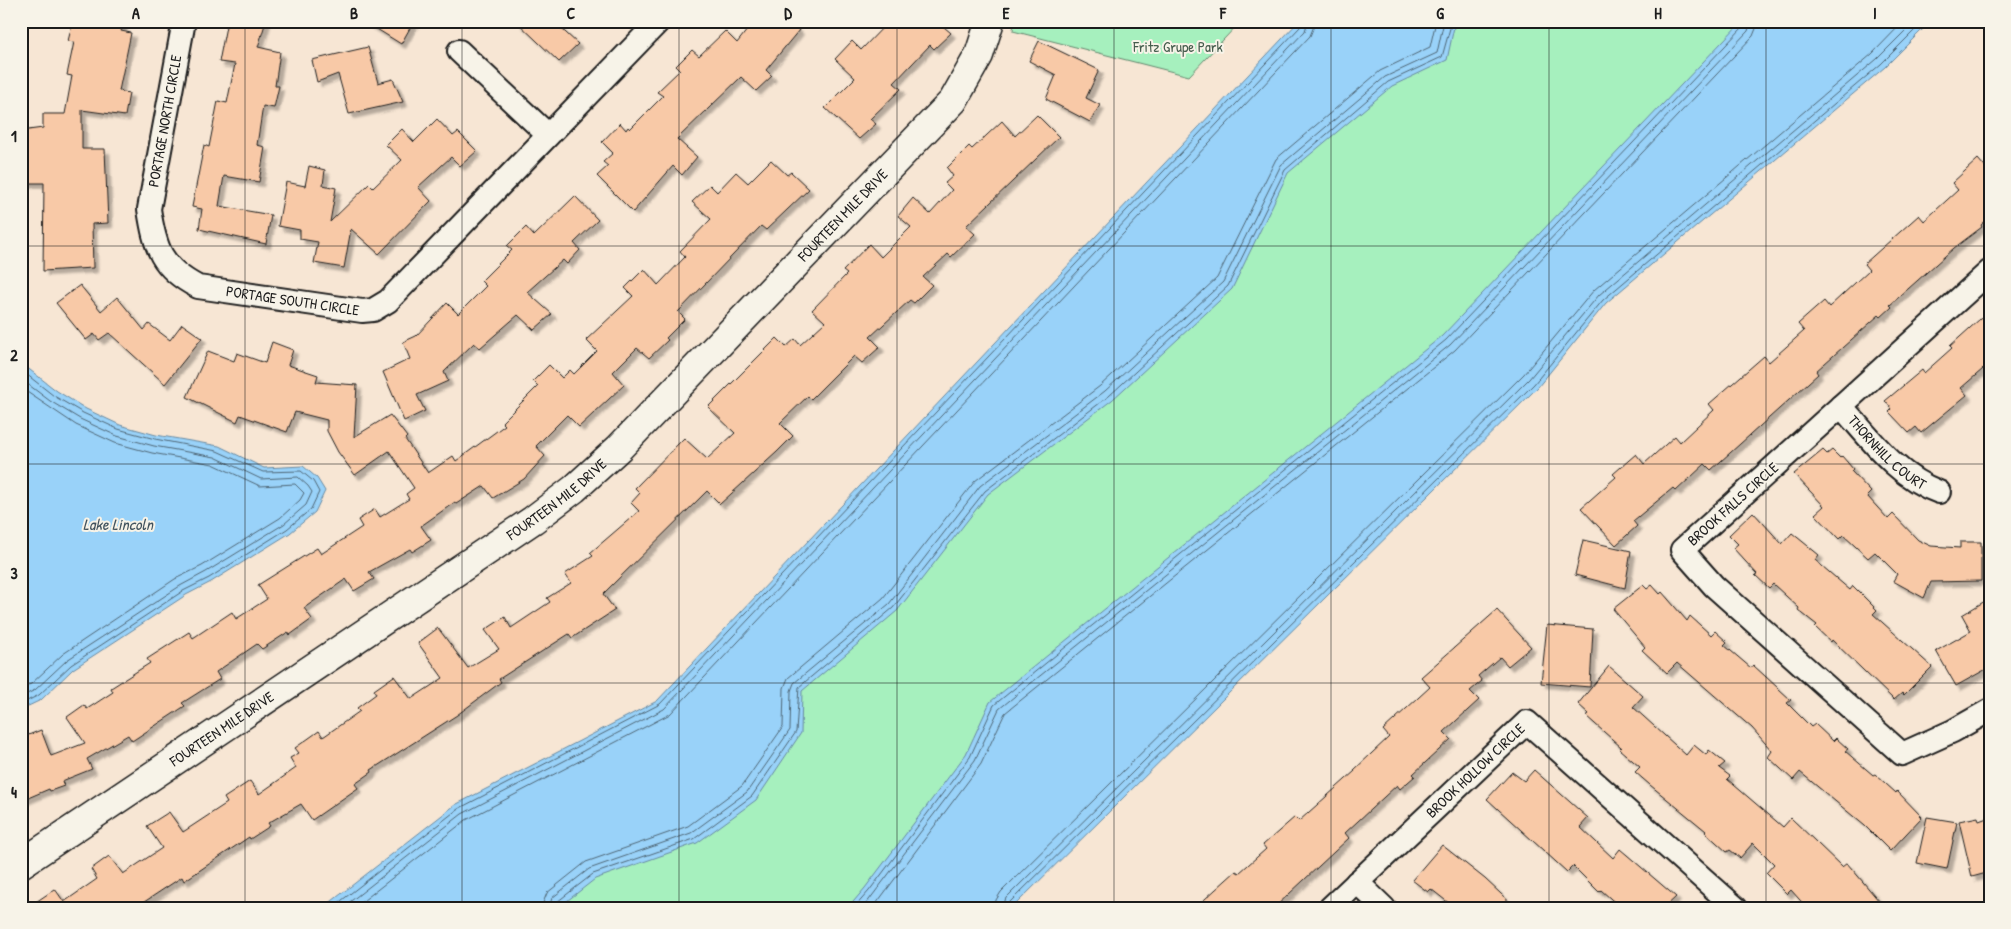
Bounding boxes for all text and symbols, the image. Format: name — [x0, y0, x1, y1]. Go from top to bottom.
text: A — [132, 2, 140, 24]
text: B — [350, 2, 358, 24]
text: C — [567, 2, 576, 24]
text: D — [784, 2, 792, 24]
text: E — [1002, 2, 1010, 24]
text: F — [1219, 2, 1227, 24]
text: G — [1436, 2, 1444, 24]
text: H — [1654, 2, 1662, 24]
text: I — [1873, 2, 1877, 24]
park label: Fritz Grupe Park — [1132, 36, 1223, 57]
street label: PORTAGE NORTH CIRCLE — [143, 53, 187, 189]
text: 1 — [11, 125, 17, 147]
street label: FOURTEEN MILE DRIVE — [792, 164, 893, 267]
street label: PORTAGE SOUTH CIRCLE — [225, 280, 361, 321]
text: 2 — [10, 344, 18, 366]
street label: THORNHILL COURT — [1844, 410, 1931, 495]
street label: FOURTEEN MILE DRIVE — [501, 453, 611, 545]
street label: BROOK FALLS CIRCLE — [1683, 457, 1783, 550]
water label: Lake Lincoln — [83, 513, 155, 535]
text: 3 — [10, 562, 18, 584]
street label: FOURTEEN MILE DRIVE — [164, 686, 278, 772]
street label: BROOK HOLLOW CIRCLE — [1421, 718, 1529, 822]
text: 4 — [11, 781, 17, 803]

